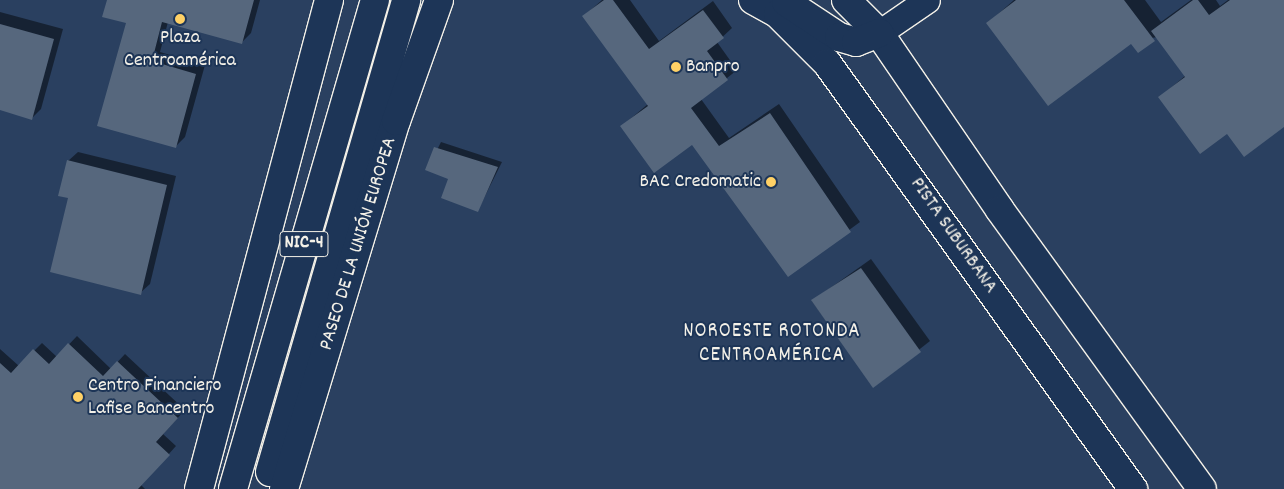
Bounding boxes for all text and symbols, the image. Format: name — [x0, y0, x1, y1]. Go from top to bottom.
marker: Plaza Centroamérica — [174, 13, 186, 25]
place label: Plaza Centroamérica — [124, 27, 236, 74]
place label: Banpro — [686, 55, 740, 79]
marker: Banpro — [670, 61, 682, 73]
street label: PASEO DE LA UNIÓN EUROPEA — [315, 134, 403, 354]
place label: BAC Credomatic — [640, 170, 761, 194]
street label: PISTA SUBURBANA — [904, 173, 1002, 299]
marker: BAC Credomatic — [765, 176, 777, 188]
road number: NIC-4 — [279, 228, 329, 260]
district label: NOROESTE ROTONDA CENTROAMÉRICA — [681, 319, 863, 369]
place label: Centro Financiero Lafise Bancentro — [88, 374, 221, 421]
marker: Centro Financiero Lafise Bancentro — [72, 391, 84, 403]

